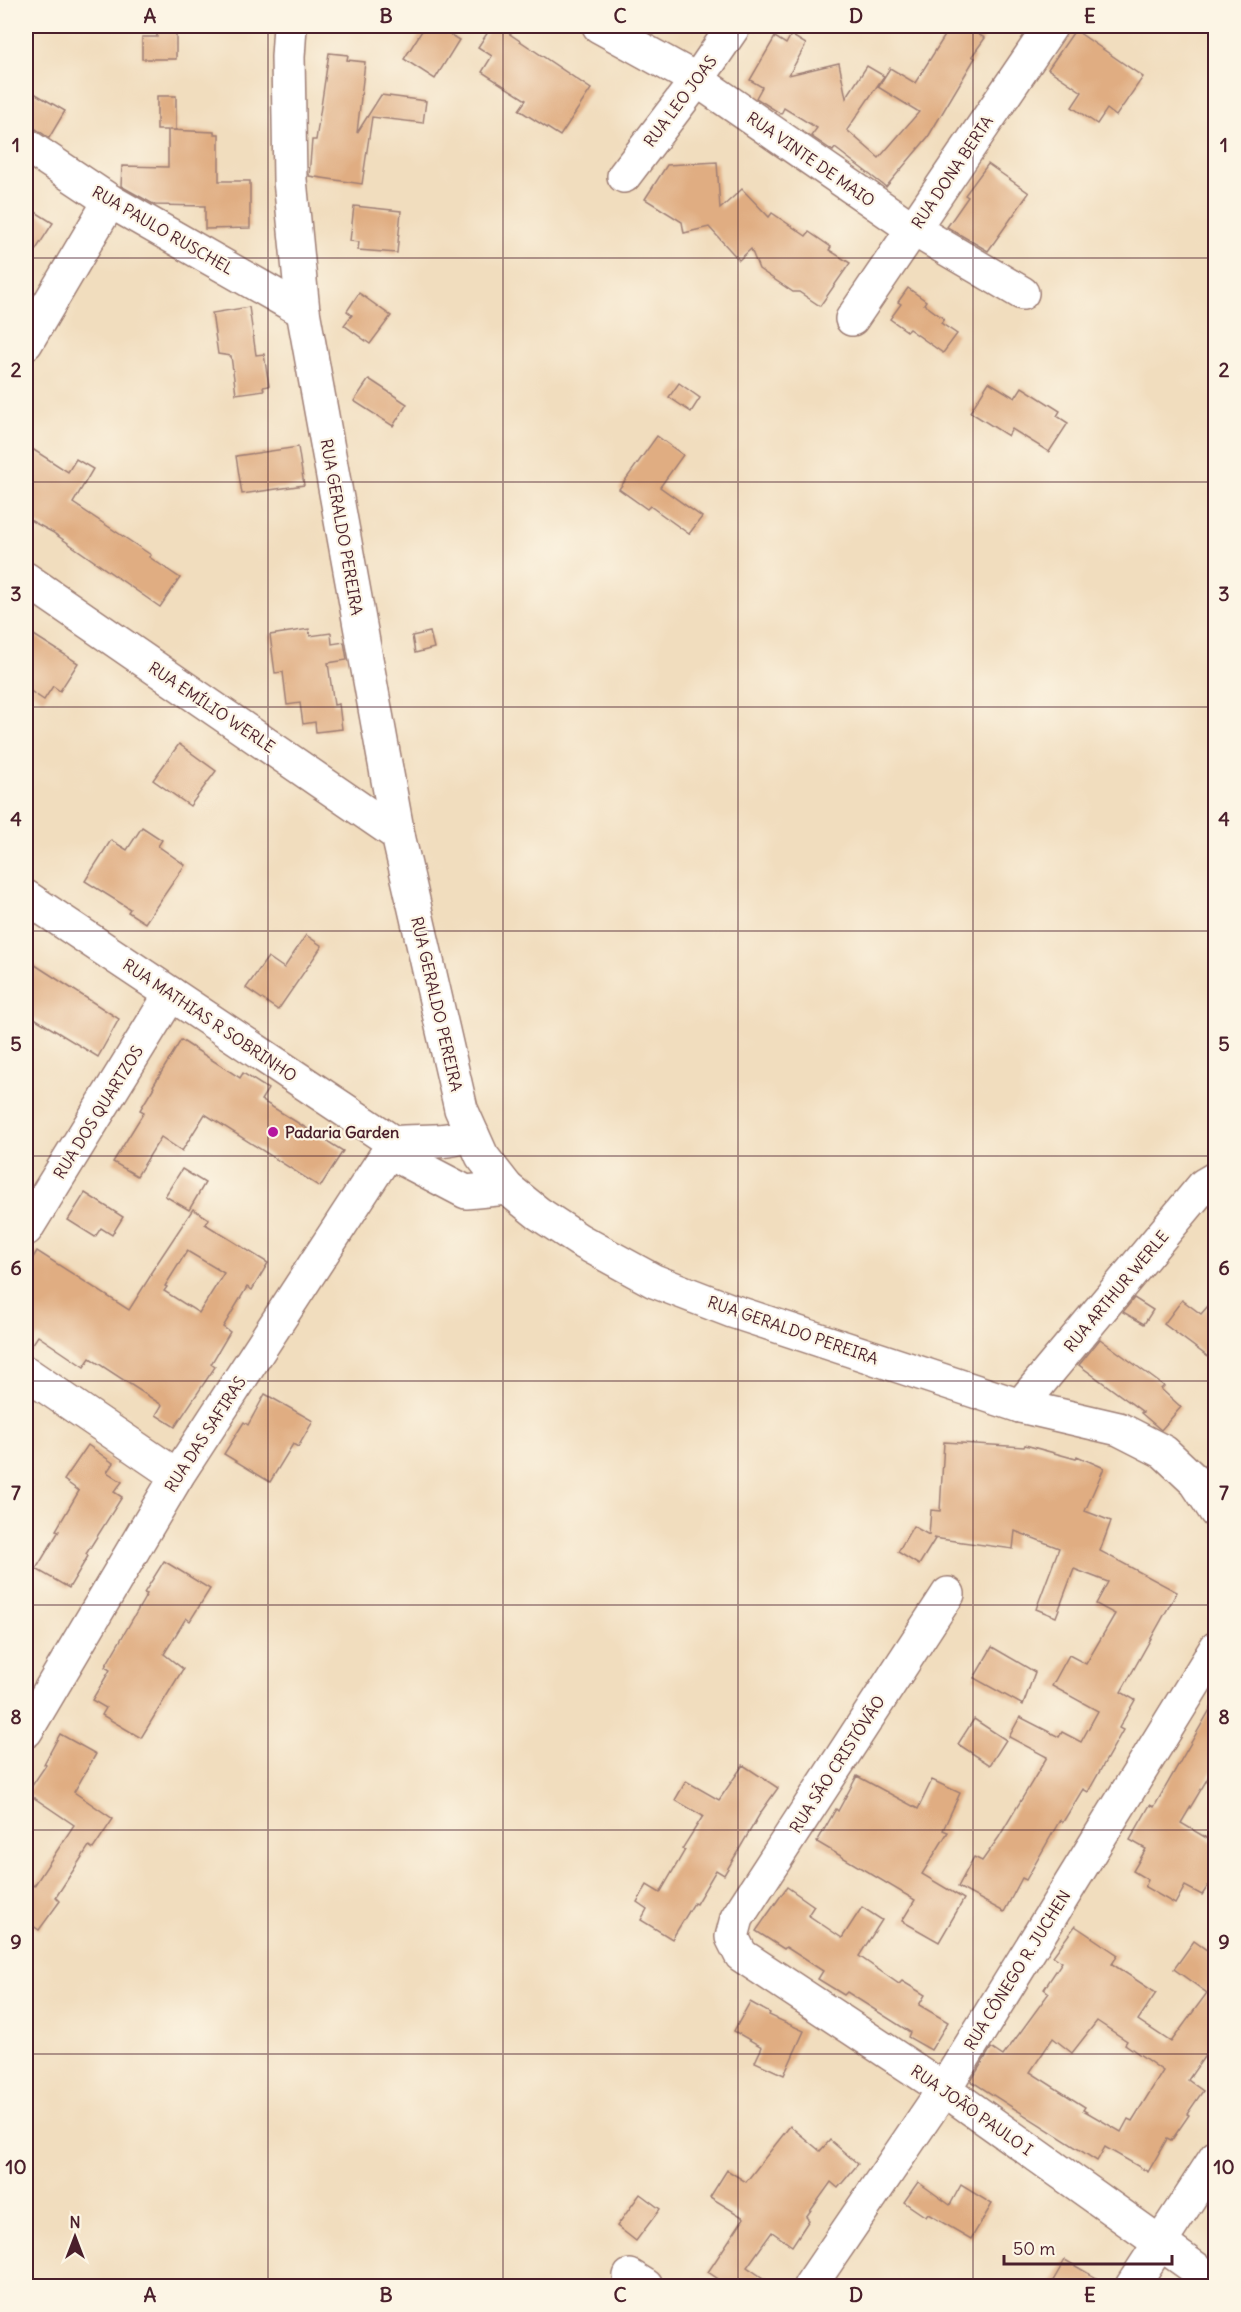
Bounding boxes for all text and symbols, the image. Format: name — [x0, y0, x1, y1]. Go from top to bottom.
text: A — [144, 3, 157, 28]
text: B — [379, 3, 393, 28]
text: C — [613, 3, 627, 28]
text: D — [849, 3, 863, 28]
text: E — [1084, 3, 1096, 28]
street label: RUA LEO JOAS — [639, 51, 721, 151]
street label: RUA VINTE DE MAIO — [743, 107, 879, 211]
street label: RUA DONA BERTA — [907, 112, 997, 232]
text: 1 — [12, 132, 20, 157]
text: 1 — [1220, 132, 1228, 157]
street label: RUA PAULO RUSCHEL — [89, 181, 237, 279]
text: 2 — [11, 357, 22, 382]
text: 2 — [1219, 357, 1230, 382]
street label: RUA GERALDO PEREIRA — [317, 437, 367, 617]
text: 3 — [10, 581, 22, 606]
text: 3 — [1218, 581, 1230, 606]
street label: RUA EMÍLIO WERLE — [145, 657, 279, 757]
text: 4 — [10, 806, 22, 831]
text: 4 — [1218, 806, 1230, 831]
street label: RUA GERALDO PEREIRA — [407, 915, 467, 1093]
street label: RUA MATHIAS R SOBRINHO — [119, 954, 301, 1086]
text: 5 — [10, 1031, 22, 1056]
text: 5 — [1218, 1031, 1230, 1056]
street label: RUA DOS QUARTZOS — [49, 1042, 147, 1182]
place label: Padaria Garden — [285, 1122, 399, 1142]
marker: Padaria Garden — [266, 1125, 280, 1139]
street label: RUA ARTHUR WERLE — [1059, 1226, 1173, 1356]
text: 6 — [10, 1255, 22, 1280]
text: 6 — [1218, 1255, 1230, 1280]
street label: RUA GERALDO PEREIRA — [705, 1291, 881, 1369]
street label: RUA DAS SAFIRAS — [160, 1372, 250, 1496]
text: 7 — [11, 1480, 21, 1505]
text: 7 — [1219, 1480, 1229, 1505]
street label: RUA SÃO CRISTÓVÃO — [785, 1692, 889, 1836]
text: 8 — [10, 1704, 22, 1729]
text: 8 — [1218, 1704, 1230, 1729]
street label: RUA CÔNEGO R. JUCHEN — [960, 1886, 1074, 2054]
text: 9 — [10, 1929, 22, 1954]
text: 9 — [1218, 1929, 1230, 1954]
street label: RUA JOÃO PAULO I — [907, 2061, 1037, 2159]
text: 10 — [5, 2154, 27, 2179]
text: 10 — [1213, 2154, 1235, 2179]
north arrow — [45, 2207, 105, 2267]
text: N — [69, 2212, 81, 2232]
scale bar — [1004, 2228, 1172, 2266]
text: 50 m — [1013, 2237, 1055, 2260]
text: A — [144, 2282, 157, 2307]
text: B — [379, 2282, 393, 2307]
text: C — [613, 2282, 627, 2307]
text: D — [849, 2282, 863, 2307]
text: E — [1084, 2282, 1096, 2307]

